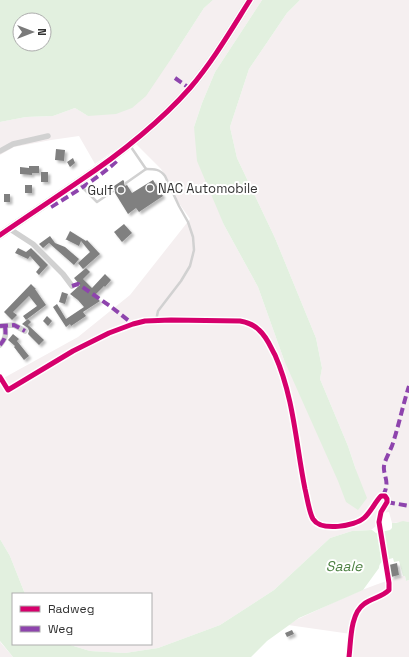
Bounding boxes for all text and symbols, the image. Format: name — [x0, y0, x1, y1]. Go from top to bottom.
north arrow — [12, 12, 52, 52]
text: N — [35, 28, 49, 36]
place label: NAC Automobile — [158, 180, 258, 197]
place label: Gulf — [88, 182, 113, 199]
marker: NAC Automobile — [145, 183, 155, 193]
marker: Gulf — [116, 185, 126, 195]
water label: Saale — [326, 557, 363, 575]
legend — [12, 593, 152, 645]
text: Radweg — [48, 601, 94, 617]
text: Weg — [48, 621, 73, 637]

